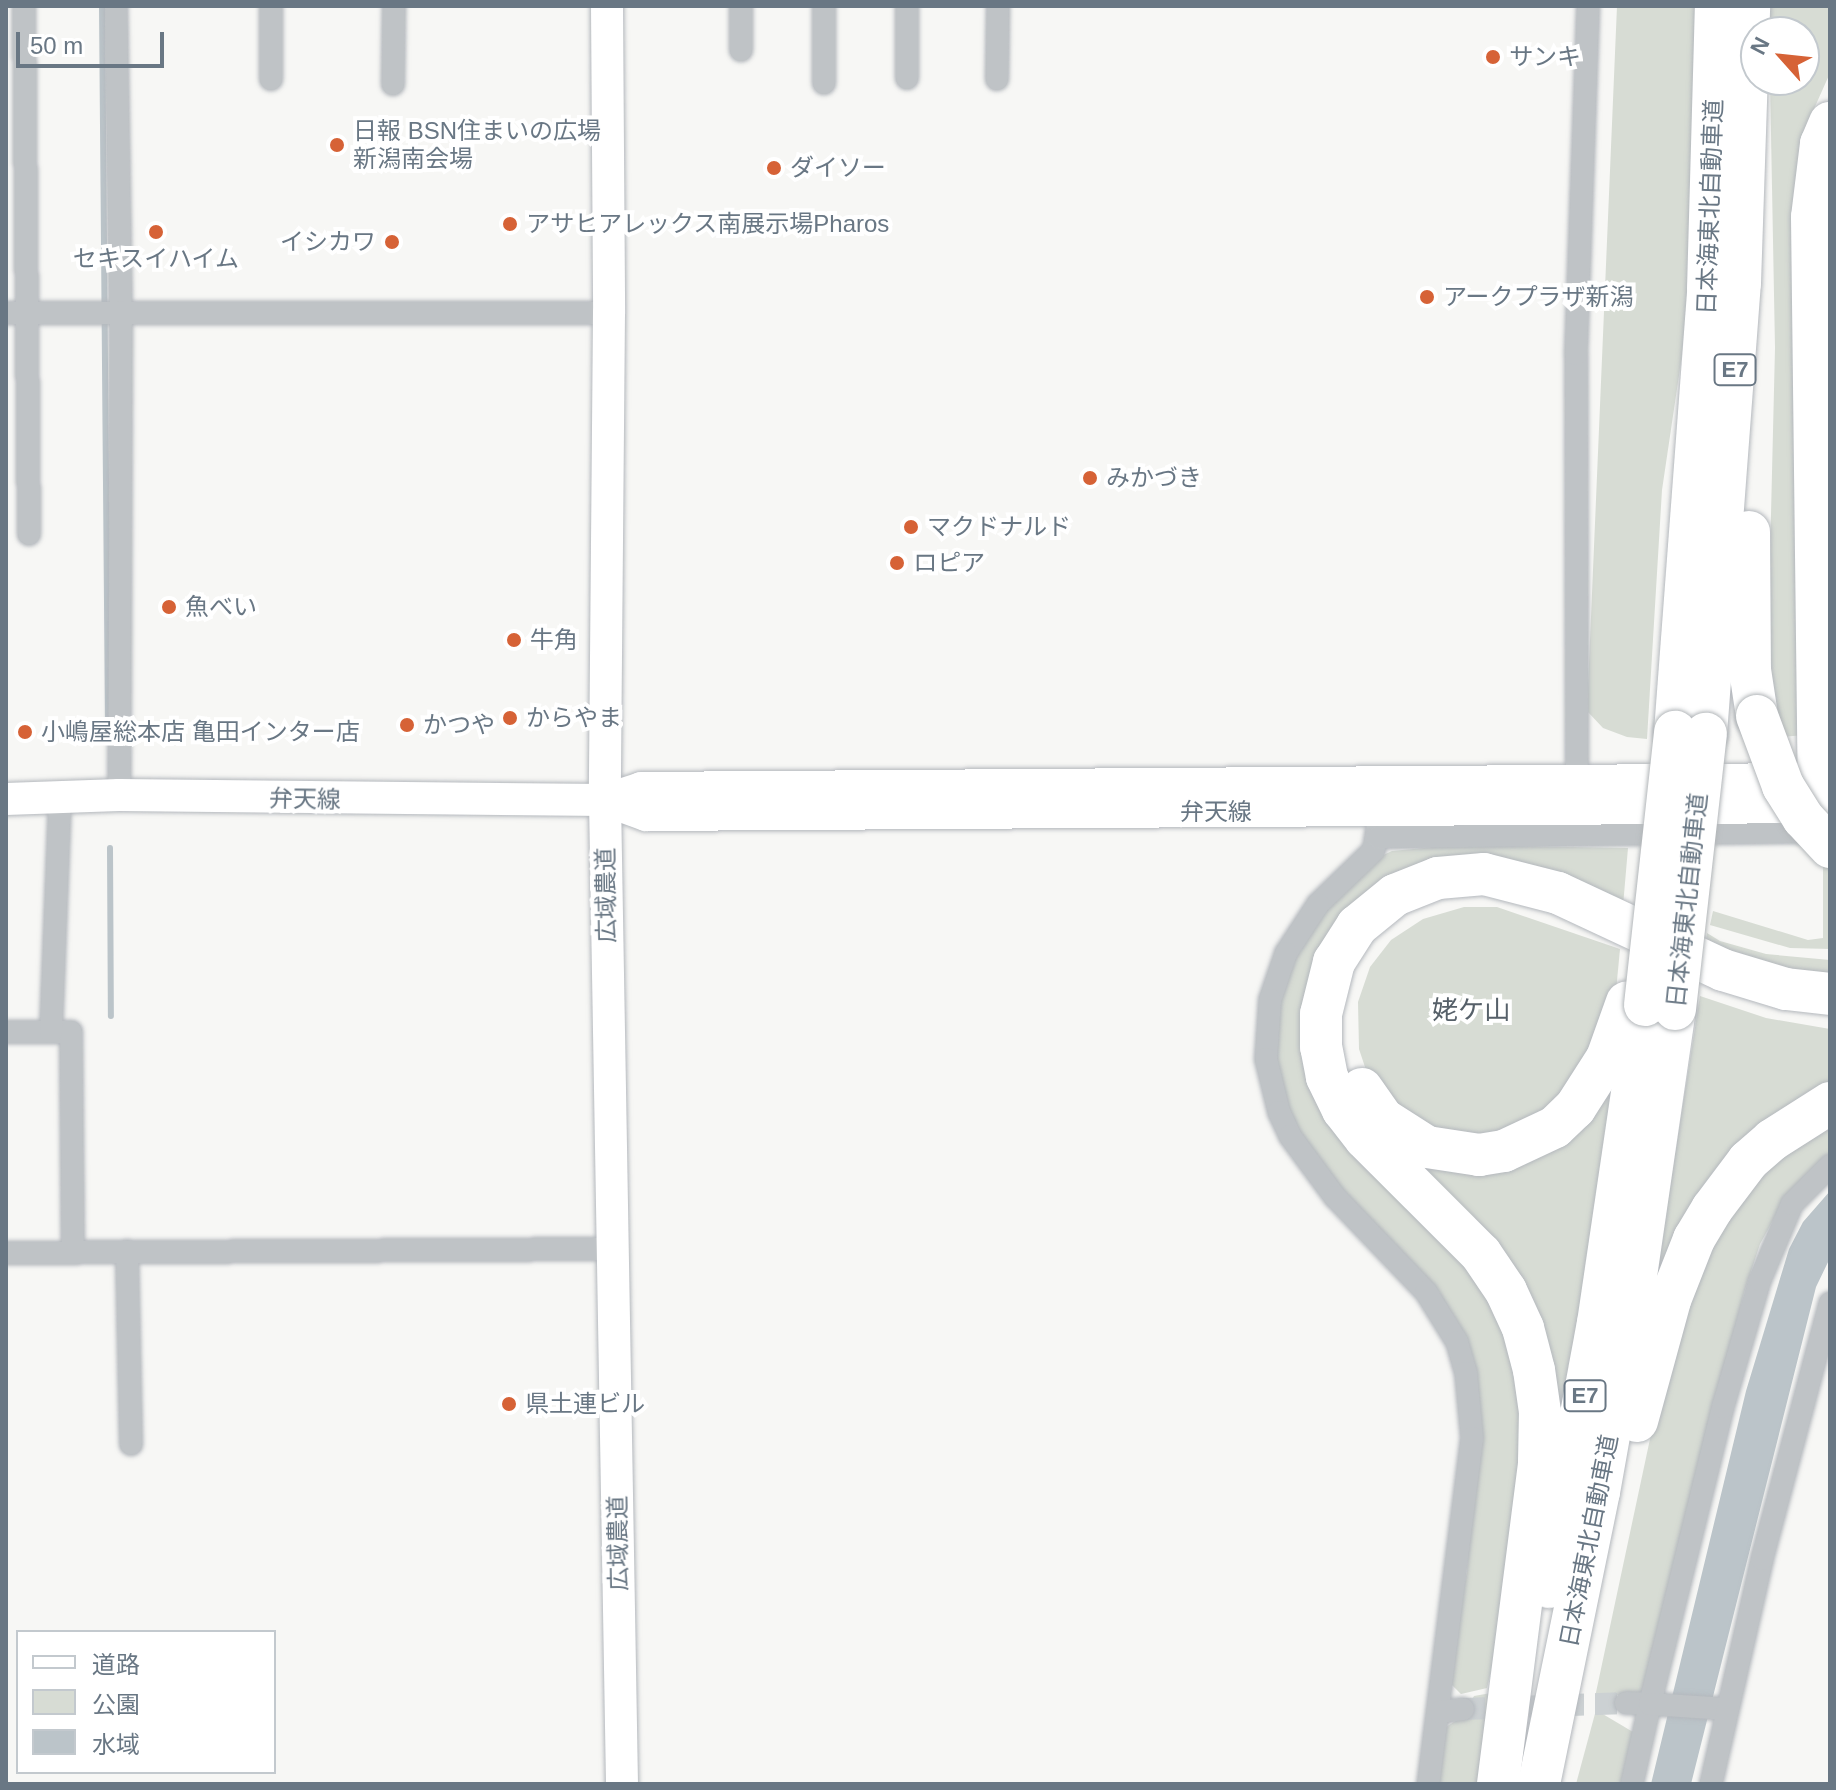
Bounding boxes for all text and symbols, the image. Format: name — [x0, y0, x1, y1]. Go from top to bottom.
scale bar — [20, 16, 168, 66]
north arrow — [1740, 16, 1820, 96]
text: 50 m — [30, 32, 83, 59]
text: N — [1745, 33, 1775, 59]
place label: サンキ — [1509, 43, 1581, 71]
marker: サンキ — [1484, 48, 1502, 66]
street label: 日本海東北自動車道 — [1692, 99, 1728, 315]
place label: 日報 BSN住まいの広場 新潟南会場 — [353, 117, 601, 173]
marker: 日報 BSN住まいの広場 新潟南会場 — [328, 136, 346, 154]
place label: ダイソー — [790, 154, 886, 182]
marker: ダイソー — [765, 159, 783, 177]
place label: アサヒアレックス南展示場Pharos — [526, 210, 890, 238]
marker: アサヒアレックス南展示場Pharos — [501, 215, 519, 233]
marker: セキスイハイム — [147, 223, 165, 241]
place label: イシカワ — [280, 228, 376, 256]
marker: イシカワ — [383, 233, 401, 251]
place label: セキスイハイム — [72, 245, 240, 273]
place label: アークプラザ新潟 — [1443, 283, 1634, 311]
marker: アークプラザ新潟 — [1418, 288, 1436, 306]
road number: E7 — [1713, 352, 1757, 388]
place label: みかづき — [1106, 464, 1202, 492]
marker: みかづき — [1081, 469, 1099, 487]
place label: マクドナルド — [927, 513, 1071, 541]
marker: マクドナルド — [902, 518, 920, 536]
place label: ロピア — [913, 549, 985, 577]
marker: ロピア — [888, 554, 906, 572]
place label: 魚べい — [185, 593, 257, 621]
marker: 魚べい — [160, 598, 178, 616]
place label: 牛角 — [530, 626, 578, 654]
marker: 牛角 — [505, 631, 523, 649]
place label: からやま — [526, 704, 622, 732]
marker: からやま — [501, 709, 519, 727]
place label: かつや — [423, 711, 495, 739]
marker: かつや — [398, 716, 416, 734]
place label: 小嶋屋総本店 亀田インター店 — [41, 718, 360, 746]
marker: 小嶋屋総本店 亀田インター店 — [16, 723, 34, 741]
street label: 弁天線 — [269, 784, 341, 814]
street label: 日本海東北自動車道 — [1661, 791, 1713, 1009]
street label: 弁天線 — [1180, 798, 1252, 826]
street label: 広域農道 — [591, 847, 621, 943]
district label: 姥ケ山 — [1432, 995, 1510, 1027]
road number: E7 — [1563, 1378, 1607, 1414]
place label: 県土連ビル — [525, 1390, 645, 1418]
marker: 県土連ビル — [500, 1395, 518, 1413]
street label: 日本海東北自動車道 — [1554, 1432, 1624, 1650]
street label: 広域農道 — [603, 1495, 633, 1591]
legend — [16, 1630, 276, 1774]
text: 道路 — [92, 1651, 140, 1678]
text: 公園 — [92, 1691, 140, 1718]
text: 水域 — [92, 1731, 140, 1758]

